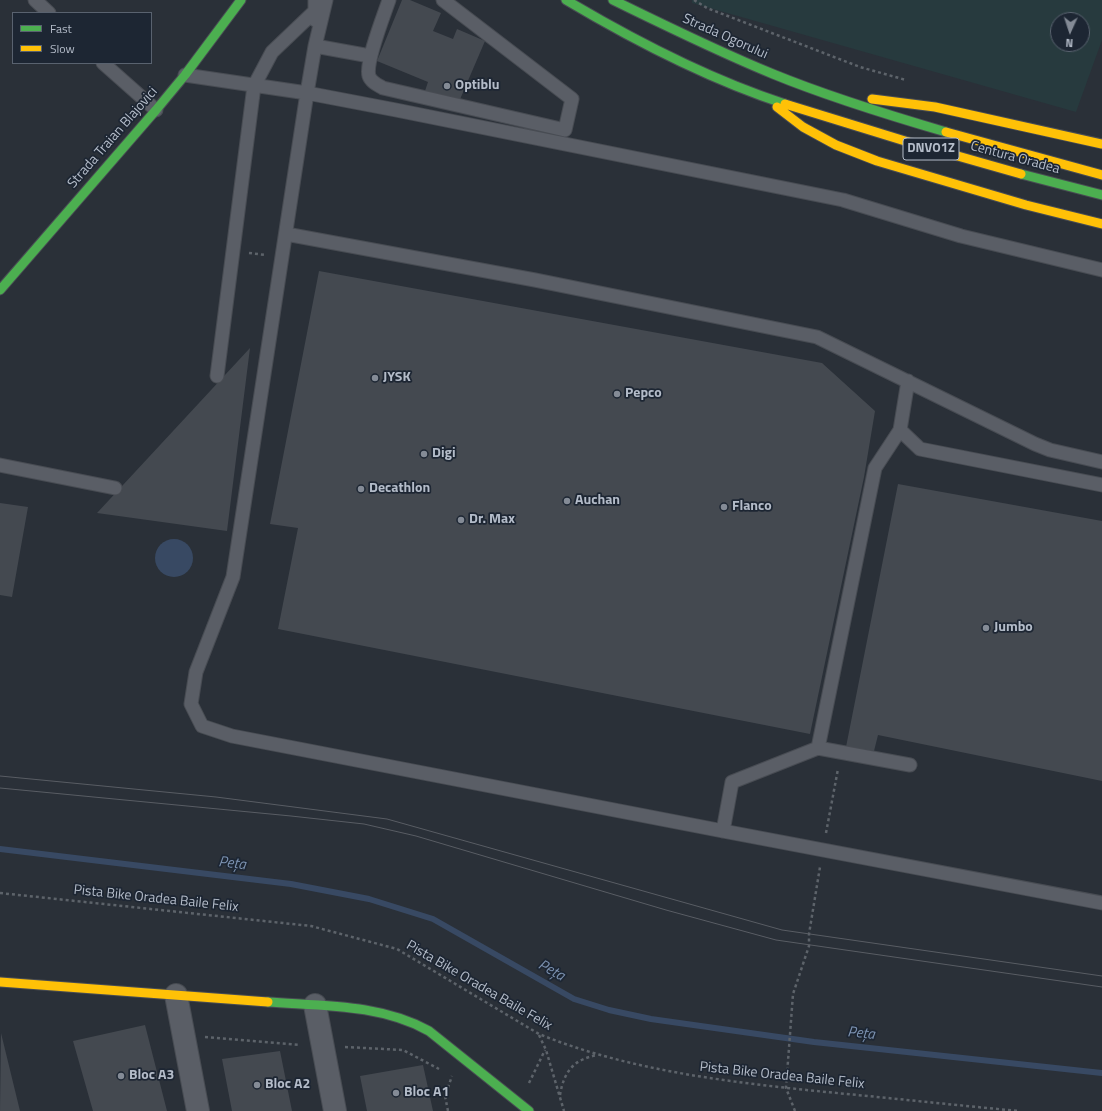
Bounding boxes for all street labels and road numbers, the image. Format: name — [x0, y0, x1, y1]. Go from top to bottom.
street label: Strada Ogorului — [680, 11, 770, 63]
street label: Strada Traian Blajovici — [64, 84, 162, 192]
road number: DNVO1Z — [903, 138, 959, 160]
street label: Centura Oradea — [968, 138, 1062, 178]
street label: Pista Bike Oradea Baile Felix — [73, 882, 239, 916]
street label: Pista Bike Oradea Baile Felix — [403, 937, 555, 1035]
street label: Pista Bike Oradea Baile Felix — [699, 1059, 865, 1093]

